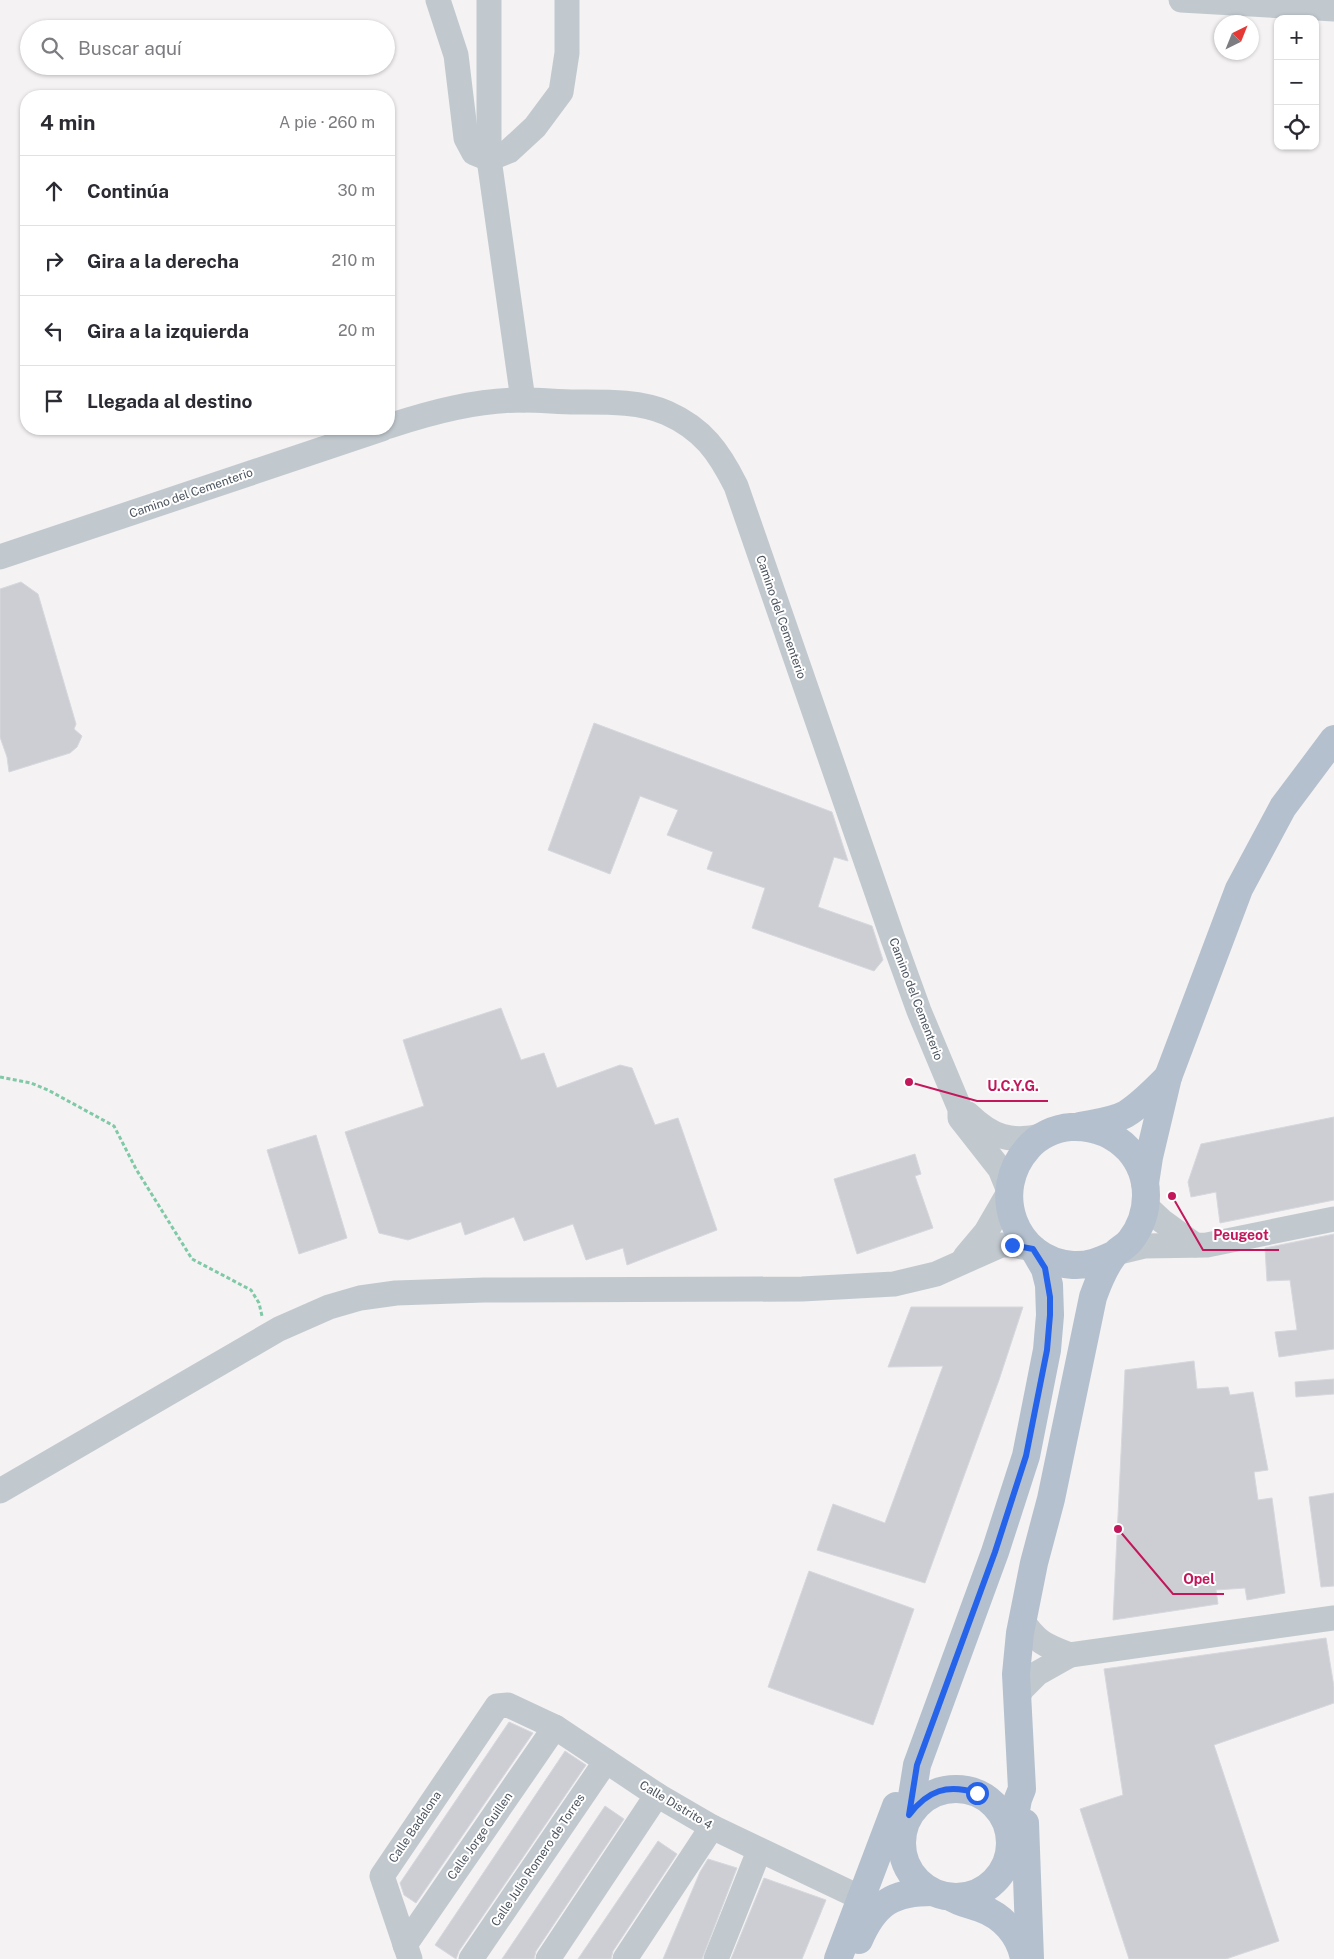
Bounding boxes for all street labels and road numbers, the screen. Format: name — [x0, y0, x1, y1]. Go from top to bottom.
street label: Camino del Cementerio — [127, 465, 255, 521]
street label: Camino del Cementerio — [753, 553, 809, 681]
street label: Camino del Cementerio — [886, 936, 946, 1062]
street label: Calle Distrito 4 — [637, 1778, 715, 1832]
street label: Calle Badalona — [386, 1789, 444, 1865]
street label: Calle Jorge Guillen — [445, 1790, 515, 1882]
street label: Calle Julio Romero de Torres — [488, 1791, 588, 1929]

